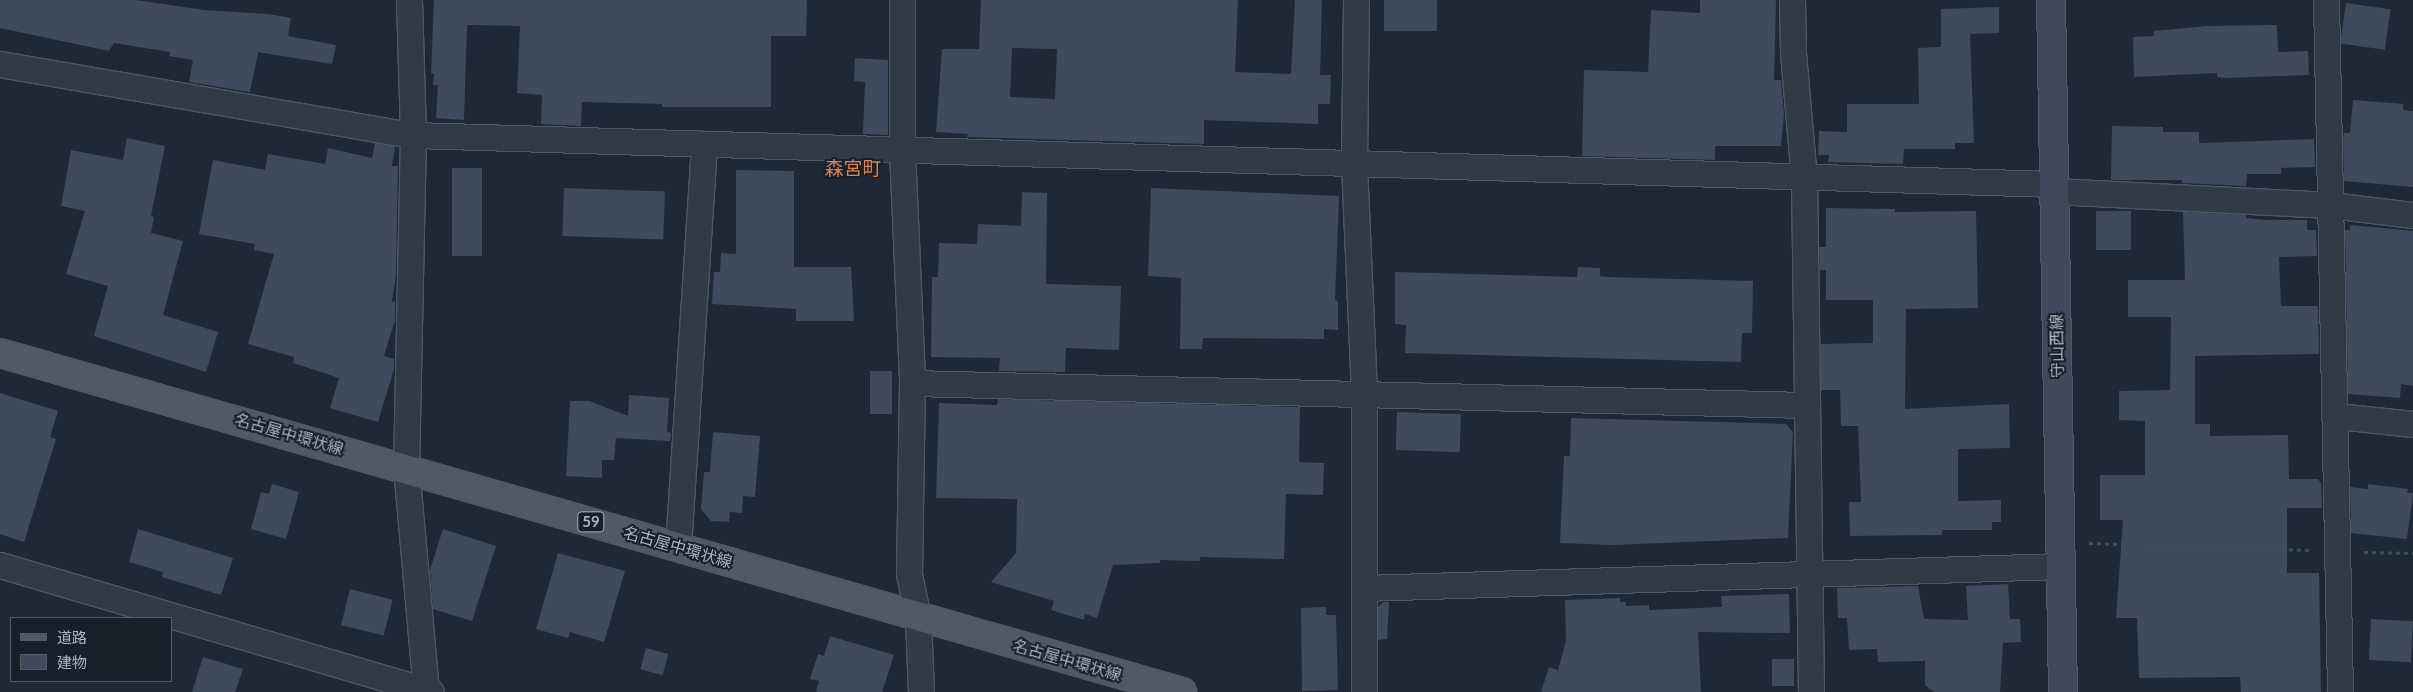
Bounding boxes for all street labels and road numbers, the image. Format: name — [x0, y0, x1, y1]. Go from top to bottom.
street label: 守山西線 — [2047, 314, 2067, 378]
street label: 名古屋中環状線 — [233, 409, 345, 459]
road number: 59 — [577, 510, 605, 534]
street label: 名古屋中環状線 — [622, 522, 734, 572]
street label: 名古屋中環状線 — [1011, 635, 1123, 685]

